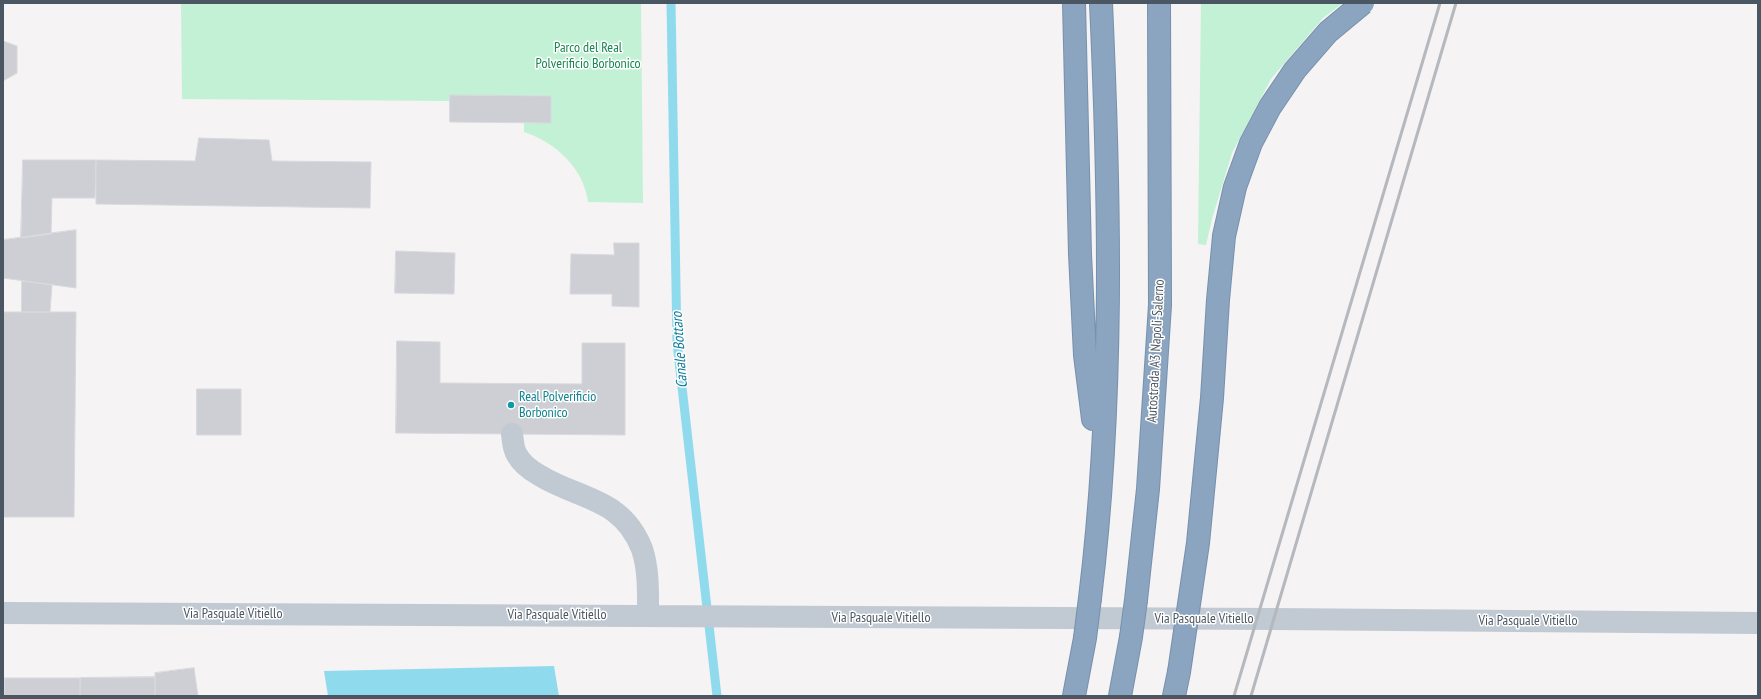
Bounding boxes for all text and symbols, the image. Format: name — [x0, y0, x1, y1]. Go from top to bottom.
park label: Parco del Real Polverificio Borbonico — [535, 40, 641, 72]
street label: Autostrada A3 Napoli-Salerno — [1144, 279, 1168, 423]
water label: Canale Bottaro — [668, 311, 692, 389]
place label: Real Polverificio Borbonico — [519, 389, 596, 422]
marker: Real Polverificio Borbonico — [506, 400, 516, 410]
street label: Via Pasquale Vitiello — [184, 606, 282, 622]
street label: Via Pasquale Vitiello — [508, 607, 606, 623]
street label: Via Pasquale Vitiello — [832, 610, 930, 626]
street label: Via Pasquale Vitiello — [1155, 611, 1253, 627]
street label: Via Pasquale Vitiello — [1479, 613, 1577, 629]

